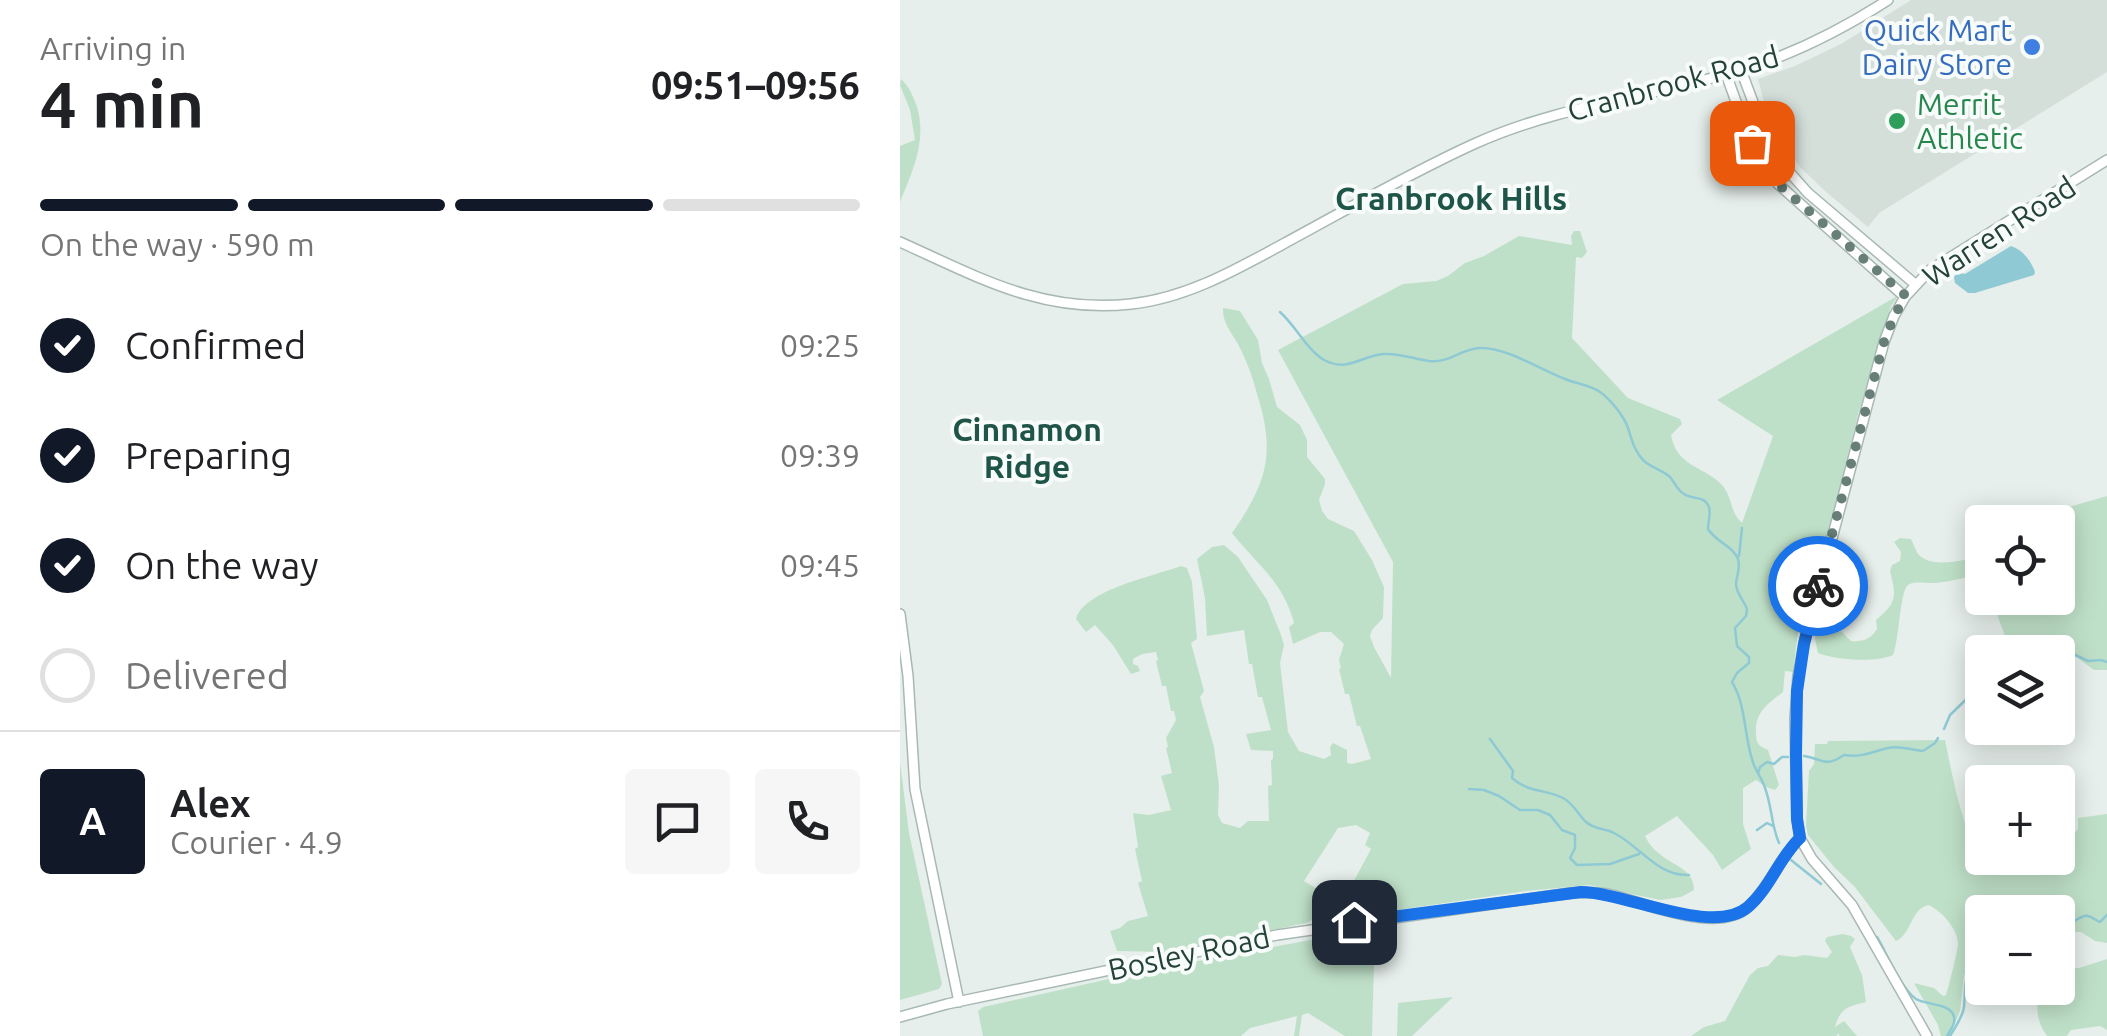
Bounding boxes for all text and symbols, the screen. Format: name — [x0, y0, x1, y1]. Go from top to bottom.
place label: Quick Mart Dairy Store — [1862, 13, 2012, 81]
text: Arriving in — [40, 30, 186, 66]
marker: Quick Mart Dairy Store — [2021, 36, 2043, 58]
street label: Cranbrook Road — [1564, 38, 1782, 128]
text: 09:51–09:56 — [651, 64, 860, 106]
text: 4 min — [40, 67, 204, 140]
place label: Merrit Athletic — [1917, 87, 2023, 155]
pin — [1710, 101, 1795, 186]
marker: Merrit Athletic — [1886, 110, 1908, 132]
icon: bag — [1725, 116, 1780, 171]
street label: Warren Road — [1916, 169, 2082, 293]
district label: Cranbrook Hills — [1335, 180, 1567, 216]
text: On the way · 590 m — [40, 226, 315, 262]
icon: check — [40, 318, 95, 373]
text: Confirmed — [125, 324, 306, 366]
text: 09:25 — [780, 327, 860, 363]
district label: Cinnamon Ridge — [952, 411, 1102, 484]
icon: check — [40, 428, 95, 483]
text: Preparing — [125, 434, 292, 476]
text: 09:39 — [780, 437, 860, 473]
map controls — [1965, 505, 2075, 1005]
button: locate — [1965, 505, 2075, 615]
courier — [1768, 536, 1868, 636]
icon: check — [40, 538, 95, 593]
text: On the way — [125, 544, 318, 586]
text: 09:45 — [780, 547, 860, 583]
icon: bike — [1791, 559, 1846, 614]
button: layers — [1965, 635, 2075, 745]
text: Delivered — [125, 654, 289, 696]
button: + — [1965, 765, 2075, 875]
button: chat — [625, 769, 730, 874]
button: phone — [755, 769, 860, 874]
text: Alex — [170, 782, 251, 824]
text: A — [79, 800, 106, 842]
text: Courier · 4.9 — [170, 824, 343, 860]
pin — [1312, 880, 1397, 965]
icon: home — [1327, 895, 1382, 950]
button: − — [1965, 895, 2075, 1005]
street label: Bosley Road — [1105, 919, 1273, 987]

